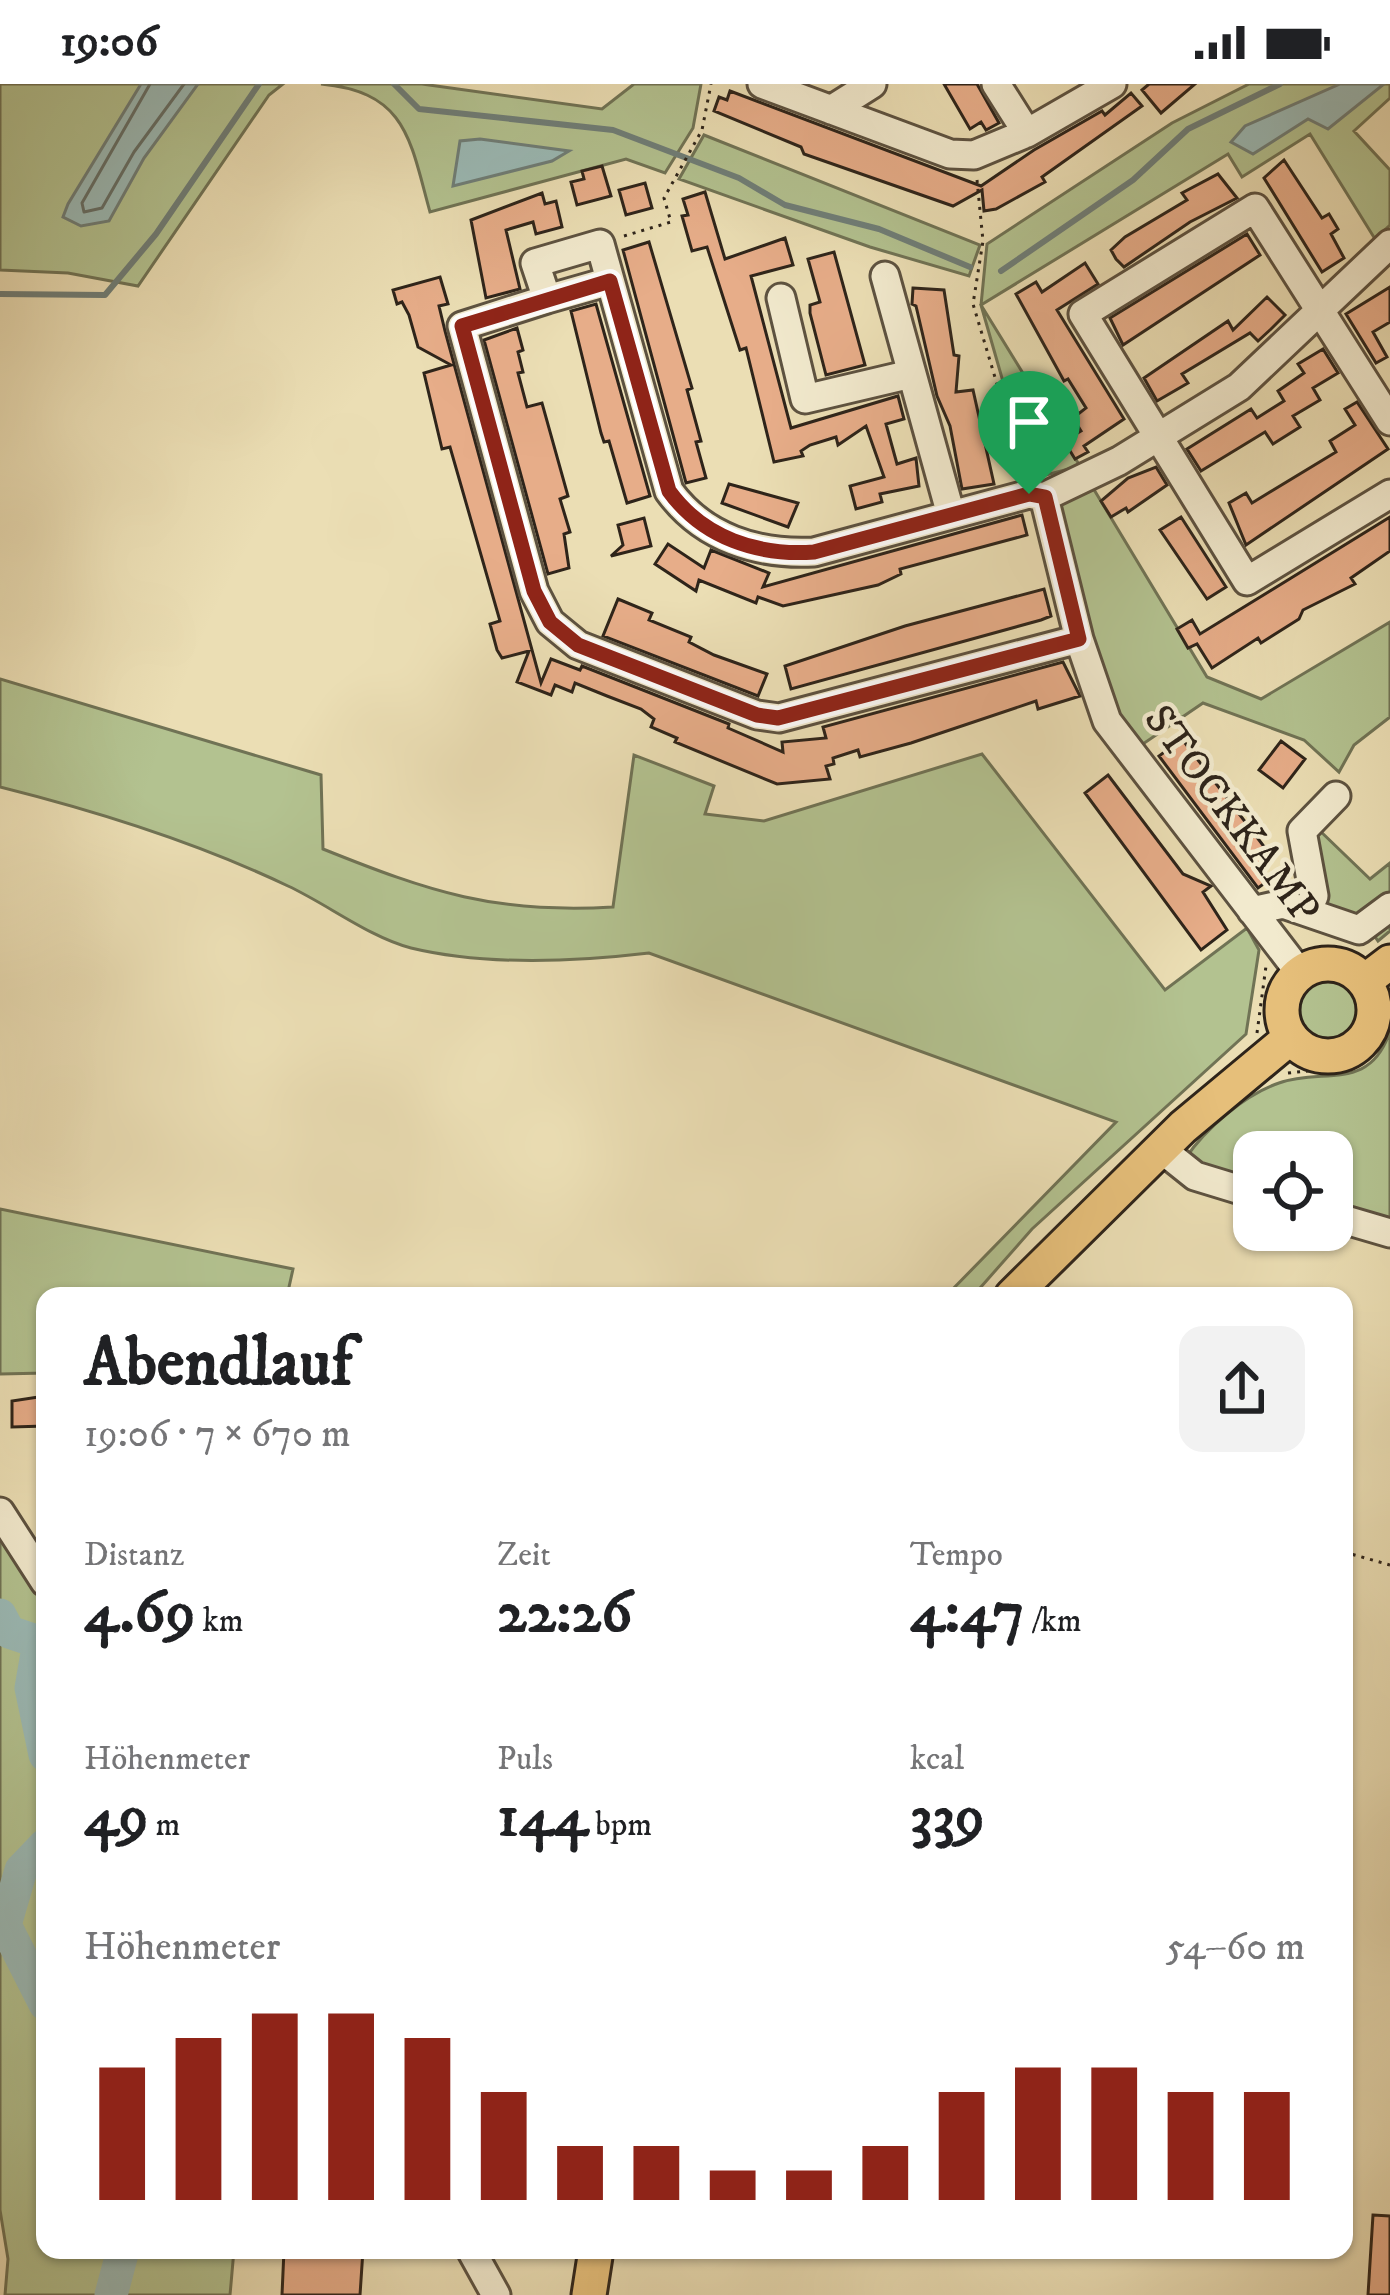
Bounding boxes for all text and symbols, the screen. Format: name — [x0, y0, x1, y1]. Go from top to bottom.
text: 19:06 — [60, 14, 158, 70]
pin — [978, 371, 1080, 494]
icon: arrive — [996, 389, 1062, 455]
street label: STOCKKAMP — [1132, 695, 1330, 935]
map controls — [1233, 1131, 1353, 1251]
button: locate — [1233, 1131, 1353, 1251]
text: Abendlauf — [84, 1324, 352, 1406]
button: share — [1179, 1326, 1305, 1452]
text: 19:06 · 7 × 670 m — [84, 1410, 351, 1459]
text: Distanz — [84, 1535, 184, 1576]
text: Zeit — [497, 1535, 551, 1576]
text: Tempo — [910, 1535, 1003, 1576]
text: 4.69 — [84, 1576, 195, 1651]
text: 22:26 — [497, 1576, 632, 1651]
text: 4:47 — [910, 1576, 1024, 1651]
text: km — [195, 1601, 244, 1642]
text: /km — [1024, 1601, 1082, 1642]
text: Höhenmeter — [84, 1739, 250, 1780]
text: Puls — [497, 1739, 553, 1780]
text: kcal — [910, 1739, 964, 1780]
text: 49 — [84, 1780, 148, 1855]
text: 144 — [497, 1780, 588, 1855]
text: 339 — [910, 1780, 985, 1855]
text: m — [148, 1805, 180, 1846]
text: bpm — [588, 1805, 652, 1846]
text: Höhenmeter — [84, 1923, 280, 1972]
text: 54–60 m — [1166, 1923, 1305, 1972]

